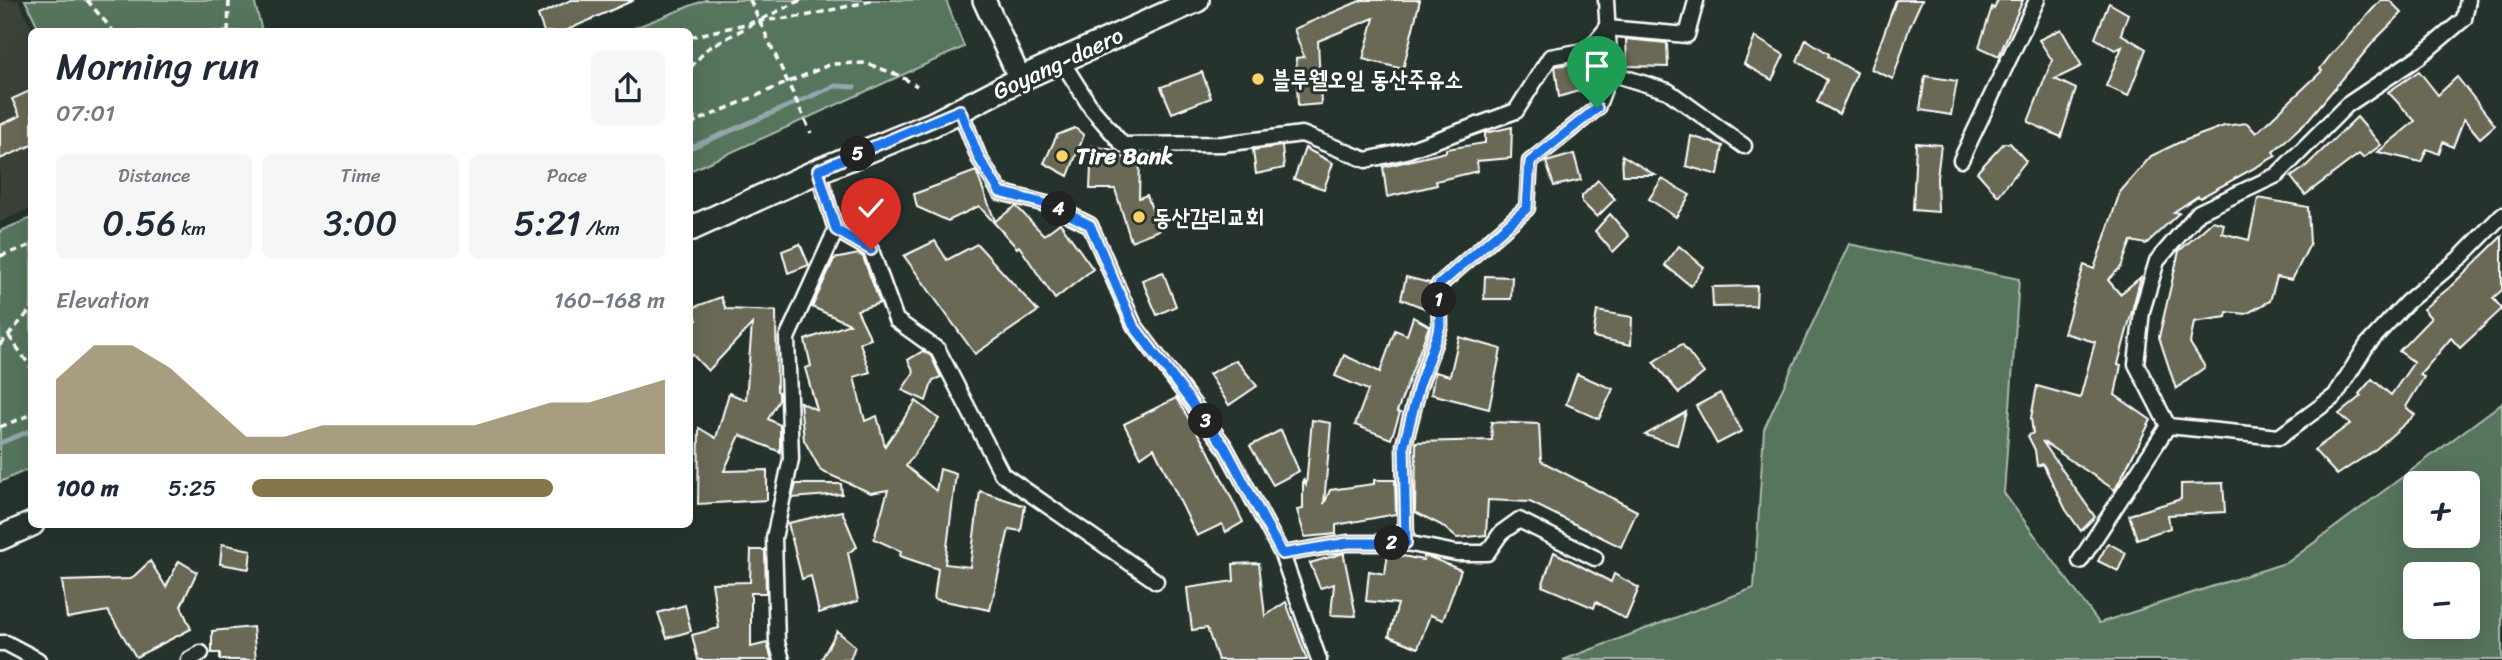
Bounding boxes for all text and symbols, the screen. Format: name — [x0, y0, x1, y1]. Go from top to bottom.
street label: Goyang-daero — [986, 15, 1131, 112]
text: Morning run — [56, 33, 259, 100]
pin — [1567, 36, 1627, 108]
icon: arrive — [1578, 47, 1616, 85]
button: share — [591, 51, 665, 125]
place label: 블루웰오일 동산주유소 — [1272, 59, 1463, 100]
marker: 블루웰오일 동산주유소 — [1250, 71, 1266, 87]
text: 07:01 — [56, 93, 115, 134]
pin: 5 — [840, 136, 876, 172]
place label: Tire Bank — [1076, 136, 1173, 177]
text: 5 — [852, 137, 863, 170]
marker: Tire Bank — [1054, 148, 1070, 164]
text: Distance — [118, 159, 190, 192]
text: Time — [340, 159, 381, 192]
text: Pace — [547, 159, 587, 192]
pin — [841, 178, 901, 250]
icon: check — [852, 189, 890, 227]
text: 0.56 — [102, 192, 176, 254]
text: 3:00 — [323, 192, 398, 254]
text: 5:21 — [514, 192, 581, 254]
pin: 4 — [1042, 192, 1076, 227]
text: 4 — [1053, 192, 1064, 225]
place label: 동산감리교회 — [1153, 197, 1264, 238]
marker: 동산감리교회 — [1131, 209, 1147, 225]
text: km — [176, 212, 206, 245]
text: /km — [581, 212, 620, 245]
text: Elevation — [56, 280, 149, 321]
text: 160–168 m — [554, 280, 665, 321]
pin: 1 — [1422, 282, 1456, 318]
text: 1 — [1434, 283, 1443, 316]
pin: 3 — [1188, 404, 1224, 438]
text: 3 — [1200, 404, 1211, 437]
text: 100 m — [56, 468, 119, 509]
text: 5:25 — [168, 468, 216, 509]
map controls — [2403, 471, 2480, 639]
button: + — [2403, 471, 2480, 548]
pin: 2 — [1374, 526, 1410, 560]
text: 2 — [1386, 526, 1397, 559]
button: − — [2403, 562, 2480, 639]

